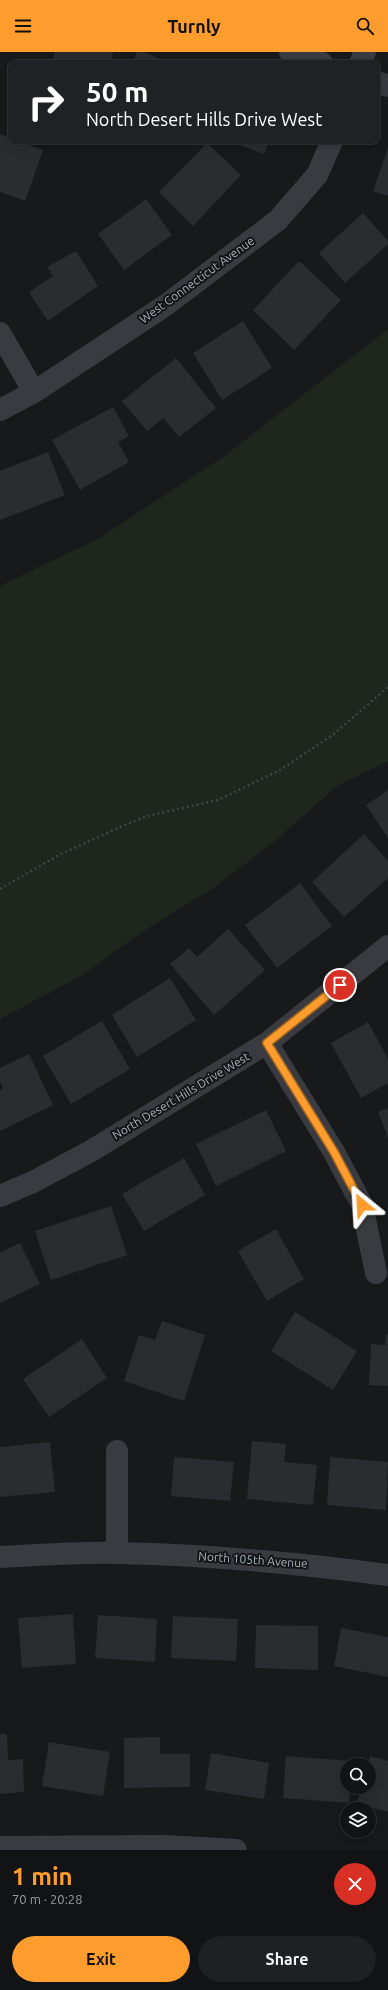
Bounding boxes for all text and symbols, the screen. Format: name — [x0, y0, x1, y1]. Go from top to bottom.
icon: menu — [12, 15, 34, 37]
icon: search — [354, 15, 376, 37]
text: Turnly — [167, 16, 221, 36]
icon: right — [20, 76, 72, 128]
text: 50 m — [86, 76, 148, 107]
text: North Desert Hills Drive West — [86, 109, 322, 129]
street label: West Connecticut Avenue — [137, 234, 257, 326]
pin — [323, 968, 357, 1002]
icon: arrive — [329, 974, 351, 996]
street label: North Desert Hills Drive West — [110, 1049, 252, 1142]
position arrow — [341, 1184, 383, 1226]
street label: North 105th Avenue — [198, 1549, 308, 1570]
map controls — [340, 1758, 376, 1838]
button: search — [340, 1758, 376, 1794]
button: layers — [340, 1802, 376, 1838]
text: 1 min — [12, 1863, 73, 1890]
button: close — [334, 1863, 376, 1905]
text: 70 m · 20:28 — [12, 1892, 83, 1906]
button: Exit — [12, 1936, 190, 1982]
button: Share — [198, 1936, 376, 1982]

